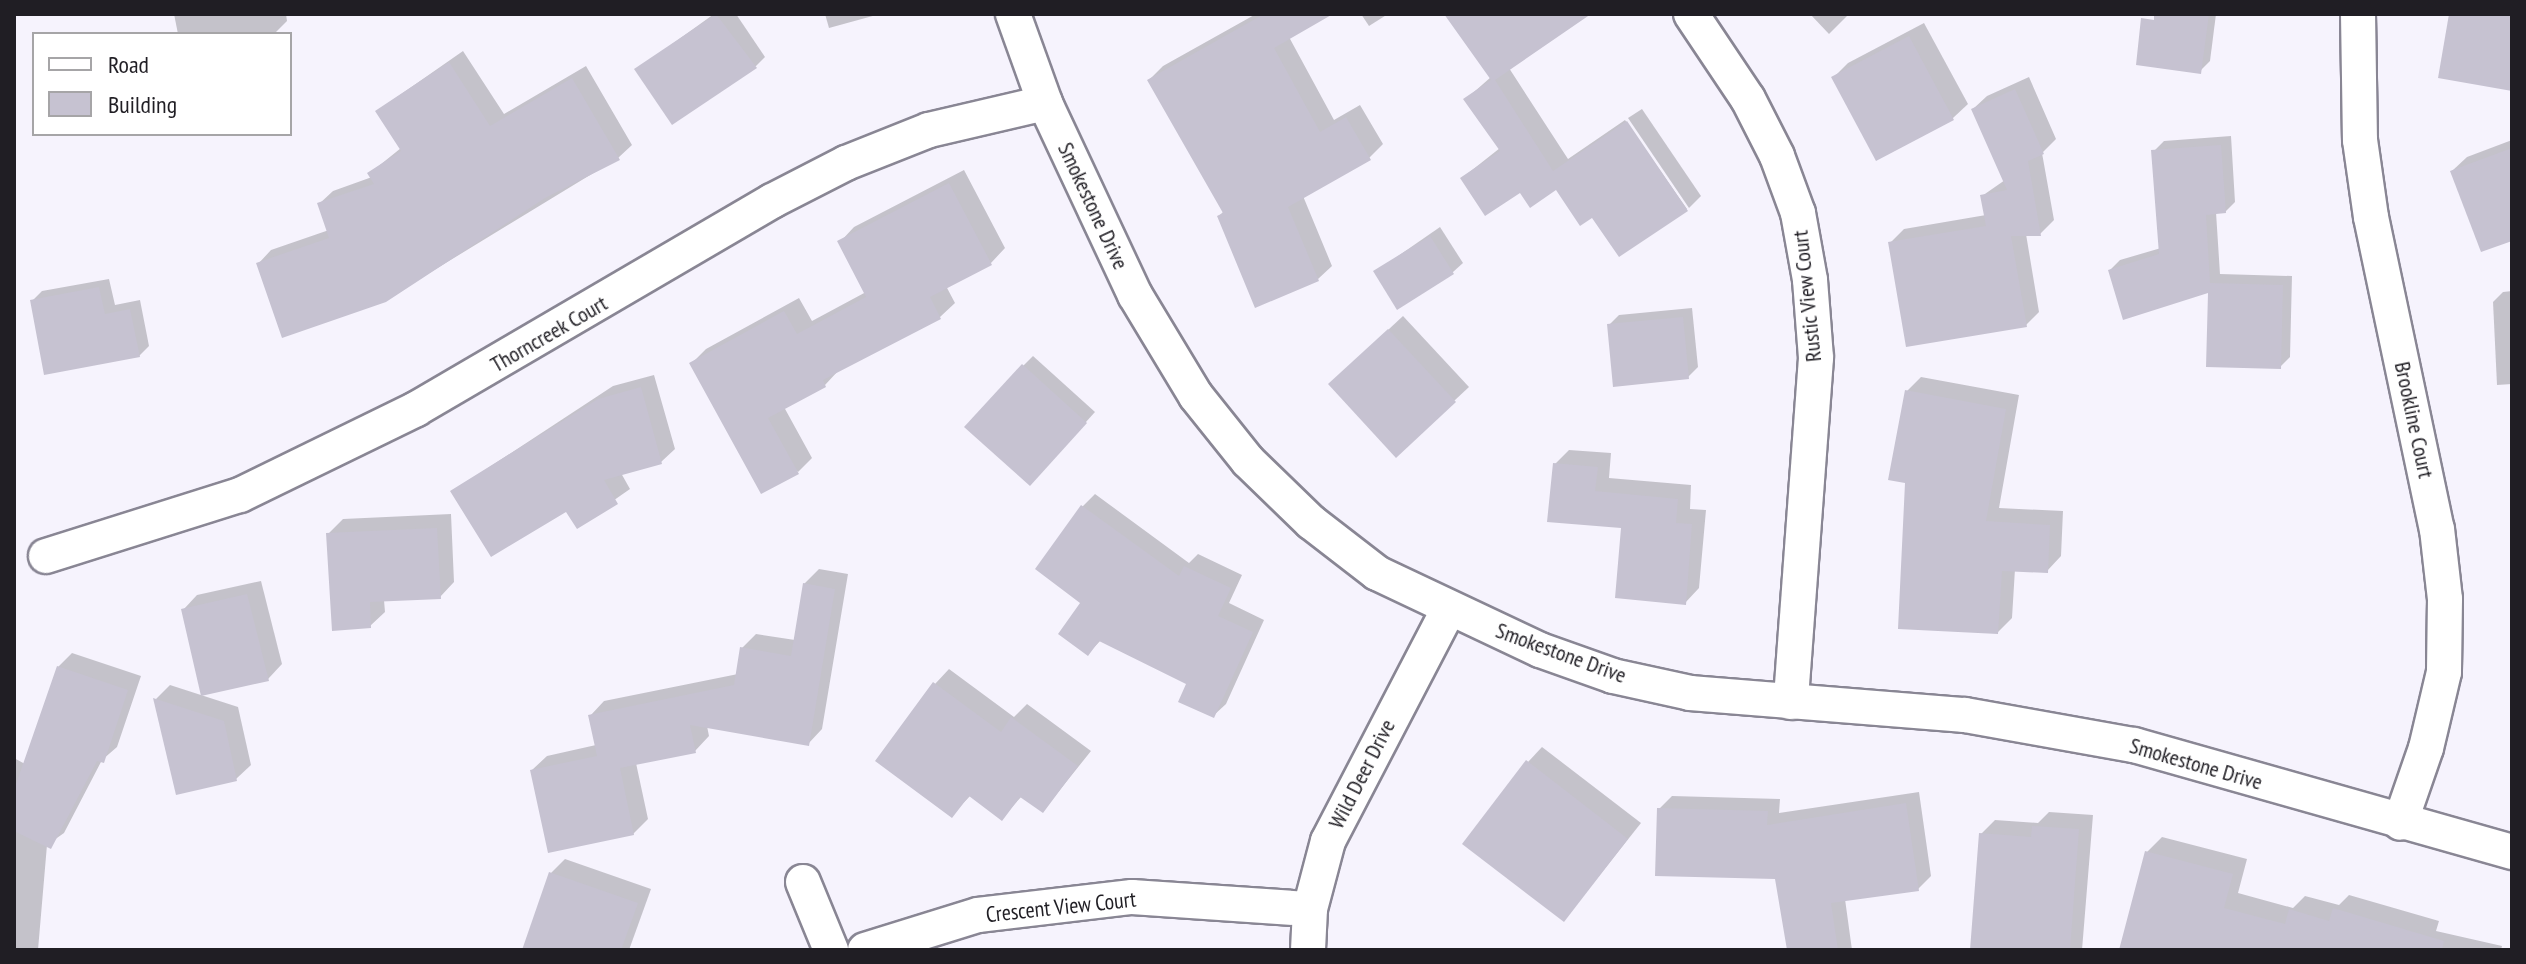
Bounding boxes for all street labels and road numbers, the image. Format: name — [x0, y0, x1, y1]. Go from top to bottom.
street label: Smokestone Drive — [1052, 138, 1134, 274]
street label: Rustic View Court — [1787, 228, 1827, 364]
street label: Thorncreek Court — [486, 290, 612, 378]
street label: Brookline Court — [2389, 359, 2439, 481]
street label: Smokestone Drive — [1492, 617, 1630, 689]
street label: Wild Deer Drive — [1323, 715, 1401, 833]
street label: Smokestone Drive — [2127, 732, 2265, 796]
street label: Crescent View Court — [984, 886, 1138, 928]

